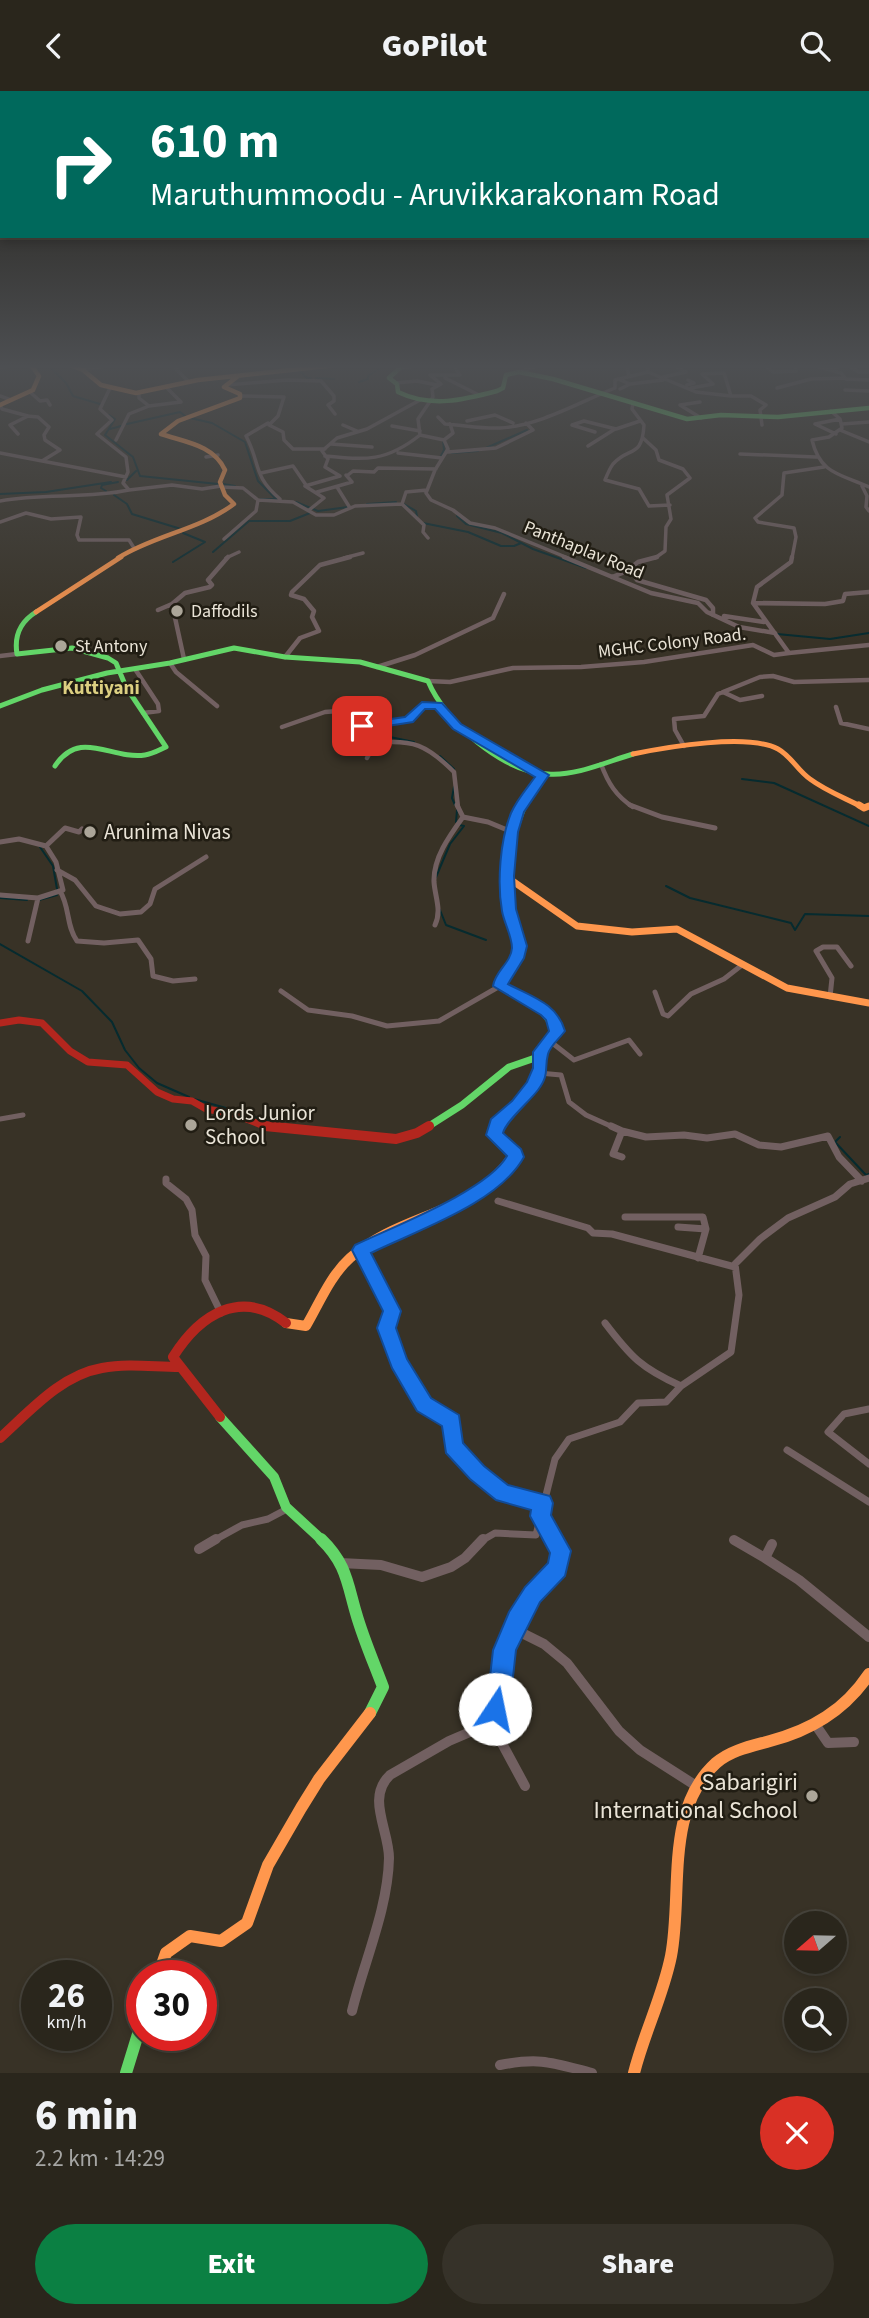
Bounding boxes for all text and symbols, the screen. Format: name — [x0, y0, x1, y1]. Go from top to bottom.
text: GoPilot — [382, 23, 487, 69]
icon: back — [35, 27, 73, 65]
icon: search — [796, 27, 834, 65]
text: 610 m — [150, 107, 279, 177]
icon: right — [35, 119, 126, 210]
text: Maruthummoodu - Aruvikkarakonam Road — [150, 172, 720, 218]
street label: Panthaplav Road — [520, 515, 648, 585]
place label: Daffodils — [191, 599, 258, 624]
marker: Daffodils — [169, 603, 185, 619]
street label: MGHC Colony Road. — [596, 622, 748, 664]
place label: St Antony — [75, 634, 148, 659]
marker: St Antony — [53, 638, 69, 654]
district label: Kuttiyani — [62, 675, 140, 702]
pin — [332, 696, 392, 756]
icon: arrive — [343, 707, 381, 745]
place label: Arunima Nivas — [104, 817, 231, 847]
marker: Arunima Nivas — [82, 824, 98, 840]
place label: Lords Junior School — [205, 1098, 316, 1152]
marker: Lords Junior School — [183, 1117, 199, 1133]
position arrow — [458, 1672, 532, 1746]
place label: Sabarigiri International School — [594, 1765, 798, 1828]
marker: Sabarigiri International School — [804, 1788, 820, 1804]
north arrow — [784, 1911, 847, 1974]
map controls — [784, 1911, 847, 2051]
speed limit sign: 30 — [126, 1960, 217, 2051]
text: 26 — [48, 1971, 85, 2021]
button: search — [784, 1988, 847, 2051]
text: km/h — [47, 2010, 86, 2035]
text: 6 min — [35, 2086, 138, 2146]
button: close — [760, 2096, 834, 2170]
text: 2.2 km · 14:29 — [35, 2142, 165, 2175]
button: Exit — [35, 2224, 428, 2304]
button: Share — [442, 2224, 834, 2304]

